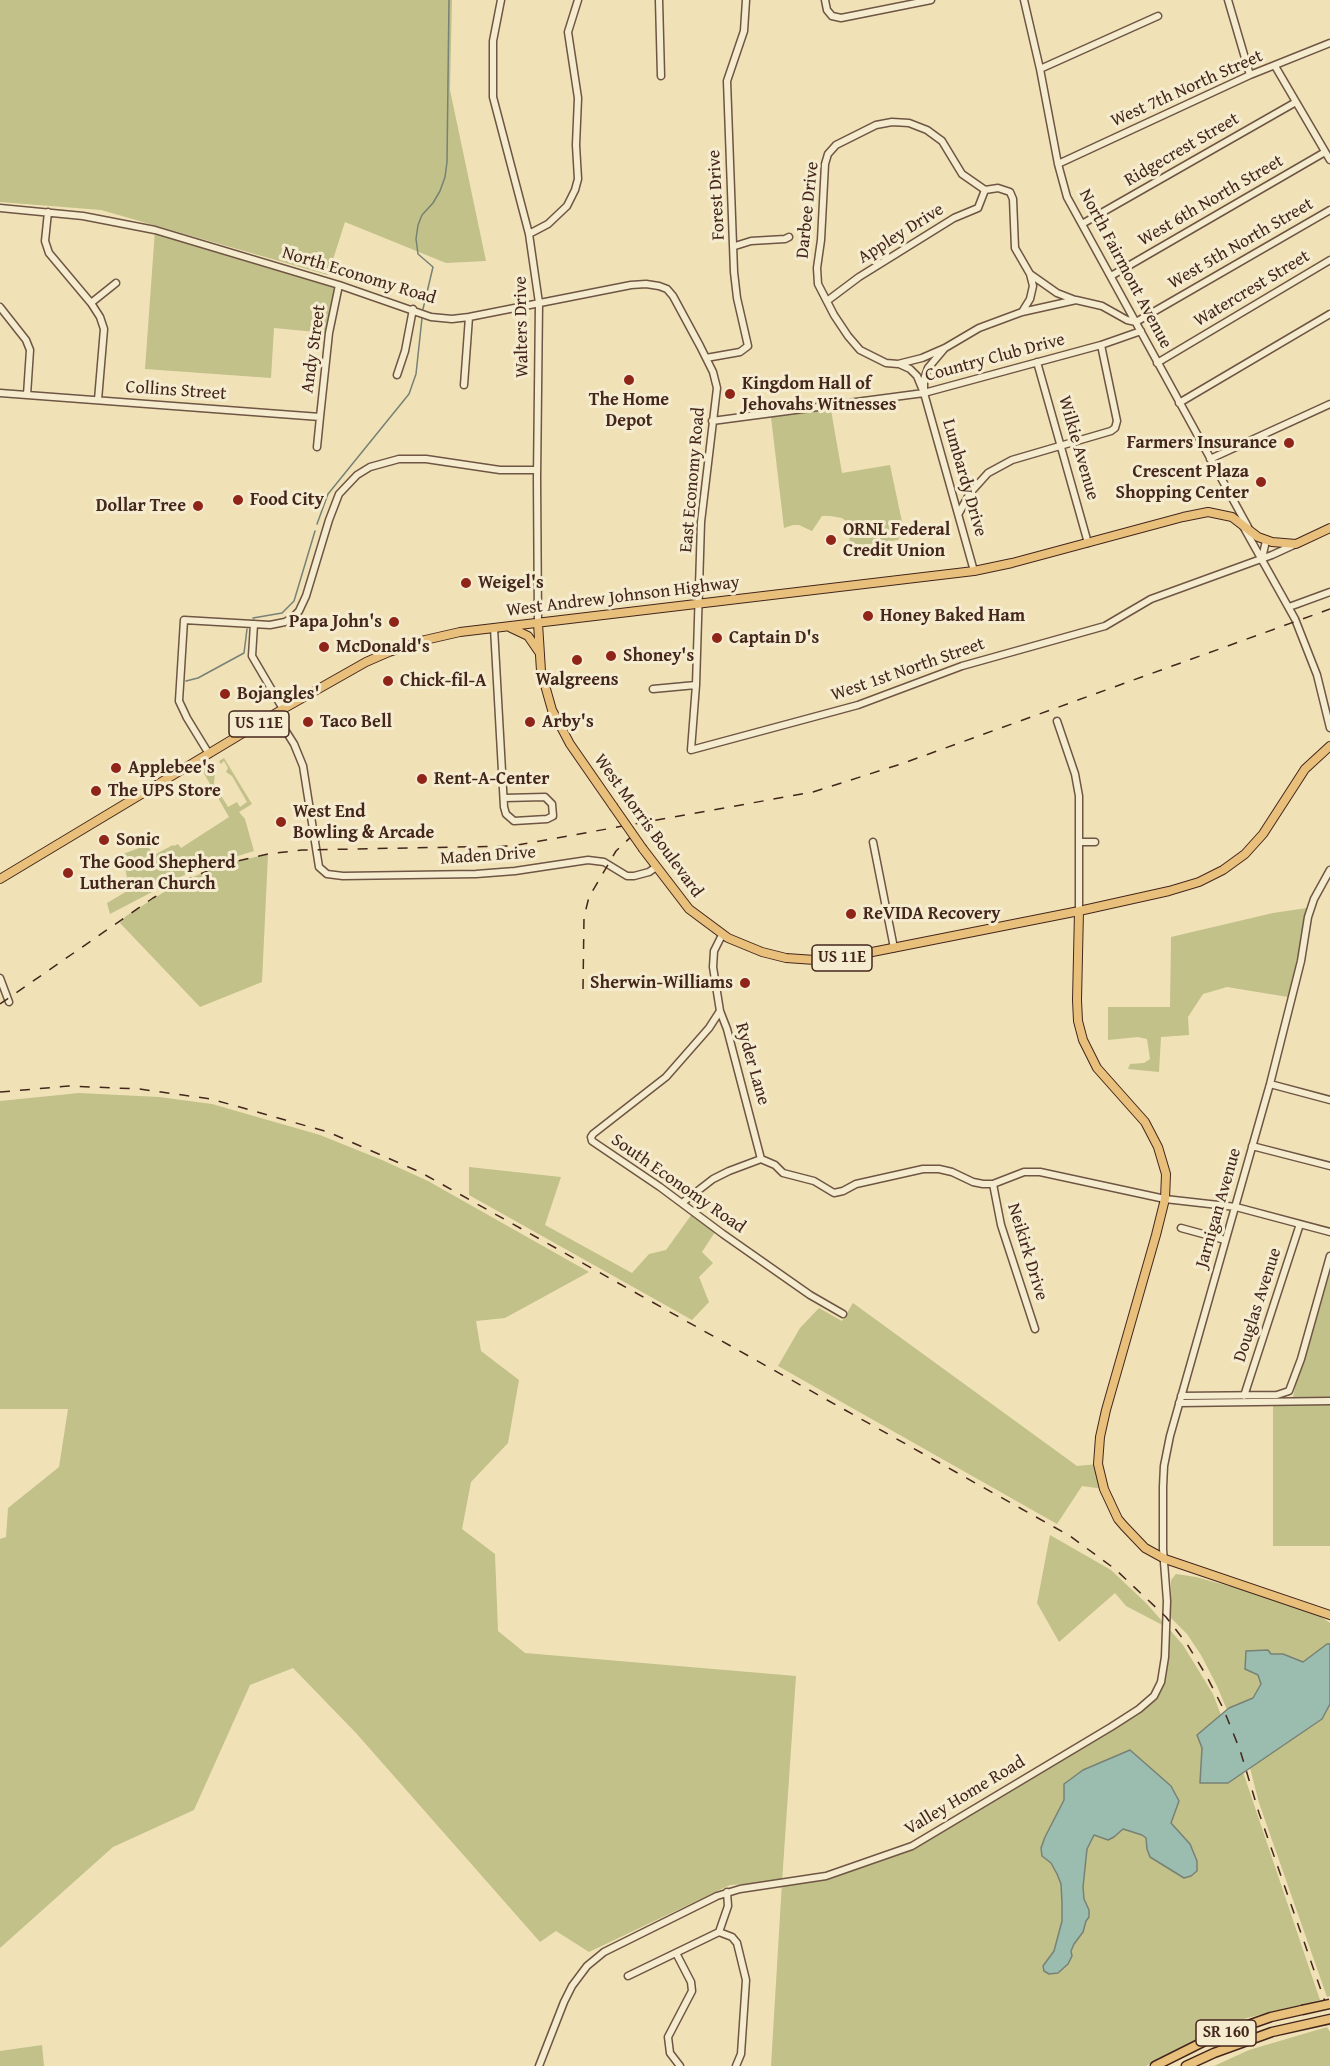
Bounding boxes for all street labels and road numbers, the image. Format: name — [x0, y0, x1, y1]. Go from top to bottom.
street label: West 7th North Street — [1108, 46, 1266, 132]
street label: Ridgecrest Street — [1121, 108, 1243, 192]
street label: Forest Drive — [704, 149, 730, 241]
street label: West 6th North Street — [1135, 151, 1287, 251]
street label: Darbee Drive — [792, 160, 824, 260]
street label: North Fairmont Avenue — [1074, 186, 1176, 352]
street label: West 5th North Street — [1165, 194, 1317, 294]
street label: Appley Drive — [854, 199, 948, 269]
street label: North Economy Road — [280, 242, 438, 310]
street label: Watercrest Street — [1190, 246, 1314, 332]
street label: Walters Drive — [510, 276, 534, 378]
street label: Andy Street — [297, 303, 331, 395]
street label: Country Club Drive — [923, 329, 1067, 387]
street label: Collins Street — [125, 377, 227, 405]
street label: Wilkie Avenue — [1053, 393, 1103, 503]
street label: East Economy Road — [676, 406, 710, 554]
street label: Lumbardy Drive — [937, 417, 991, 539]
street label: West Andrew Johnson Highway — [505, 572, 741, 622]
street label: West 1st North Street — [828, 634, 988, 706]
road number: US 11E — [229, 711, 289, 737]
street label: West Morris Boulevard — [589, 750, 707, 902]
street label: Maden Drive — [439, 842, 537, 870]
road number: US 11E — [812, 945, 872, 971]
street label: Ryder Lane — [730, 1020, 774, 1108]
street label: South Economy Road — [607, 1130, 749, 1238]
street label: Jarnigan Avenue — [1192, 1146, 1246, 1270]
street label: Neikirk Drive — [1002, 1201, 1052, 1303]
street label: Douglas Avenue — [1229, 1245, 1287, 1365]
street label: Valley Home Road — [901, 1752, 1029, 1840]
road number: SR 160 — [1196, 2020, 1256, 2046]

